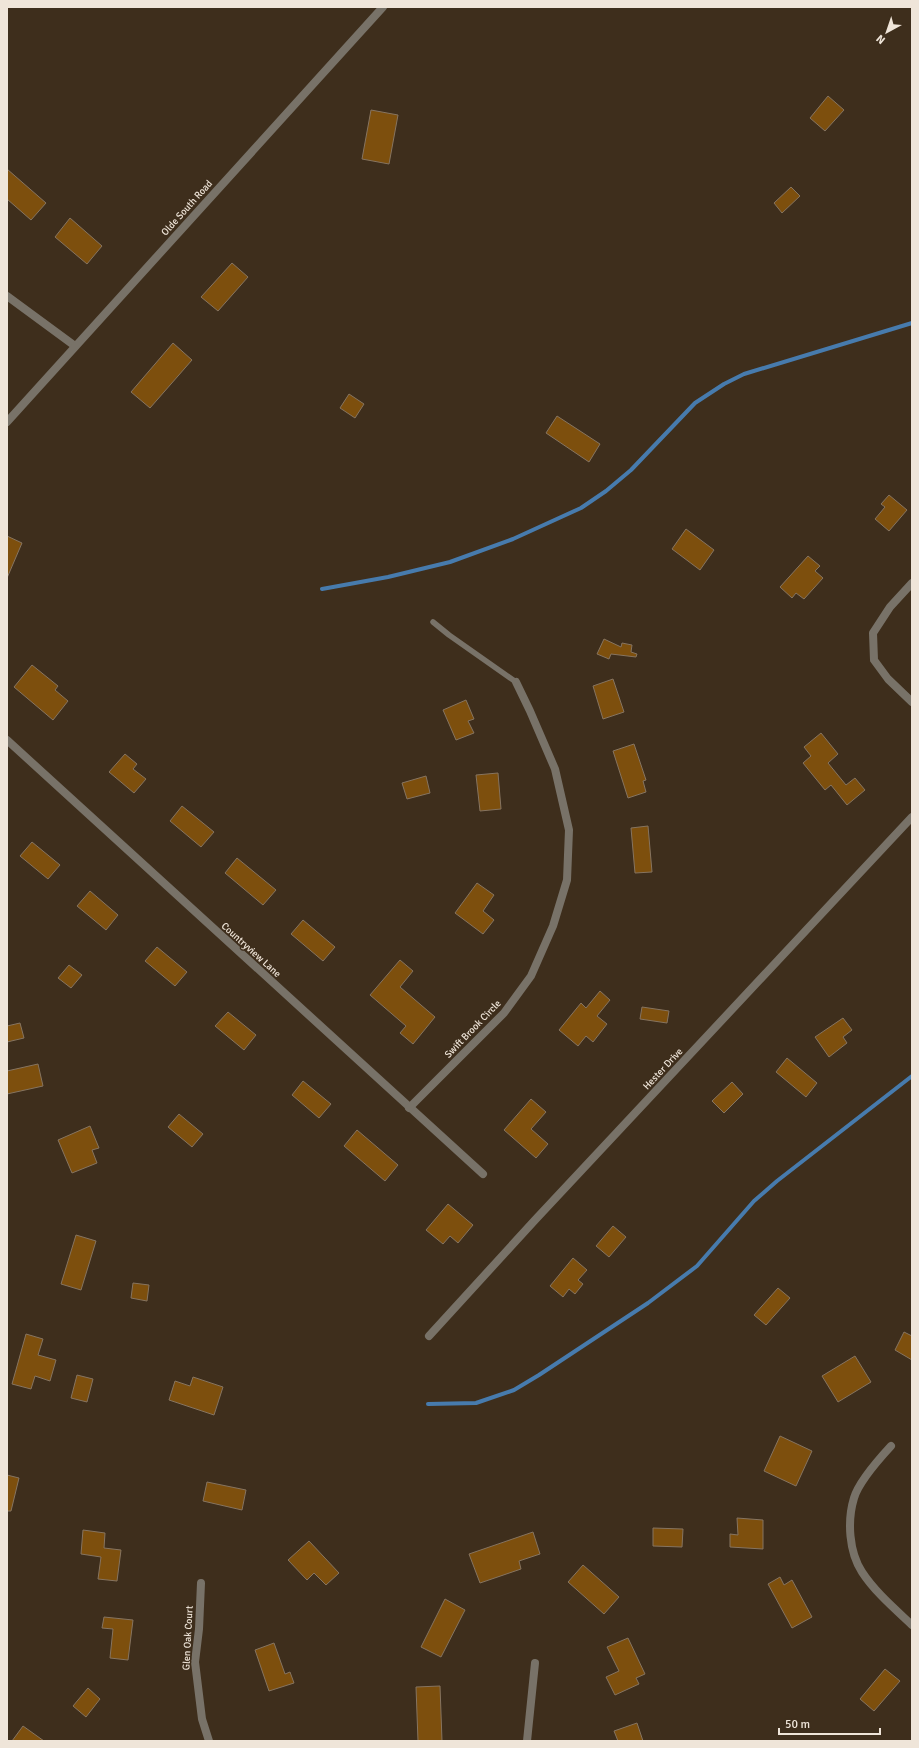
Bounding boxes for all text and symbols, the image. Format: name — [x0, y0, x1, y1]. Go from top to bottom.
north arrow — [867, 12, 907, 52]
text: N — [874, 32, 888, 47]
street label: Olde South Road — [159, 178, 215, 238]
street label: Countryview Lane — [219, 920, 283, 980]
street label: Swift Brook Circle — [442, 998, 504, 1060]
street label: Hester Drive — [641, 1046, 685, 1092]
street label: Glen Oak Court — [180, 1605, 196, 1671]
scale bar — [779, 1710, 880, 1736]
text: 50 m — [785, 1717, 810, 1732]

